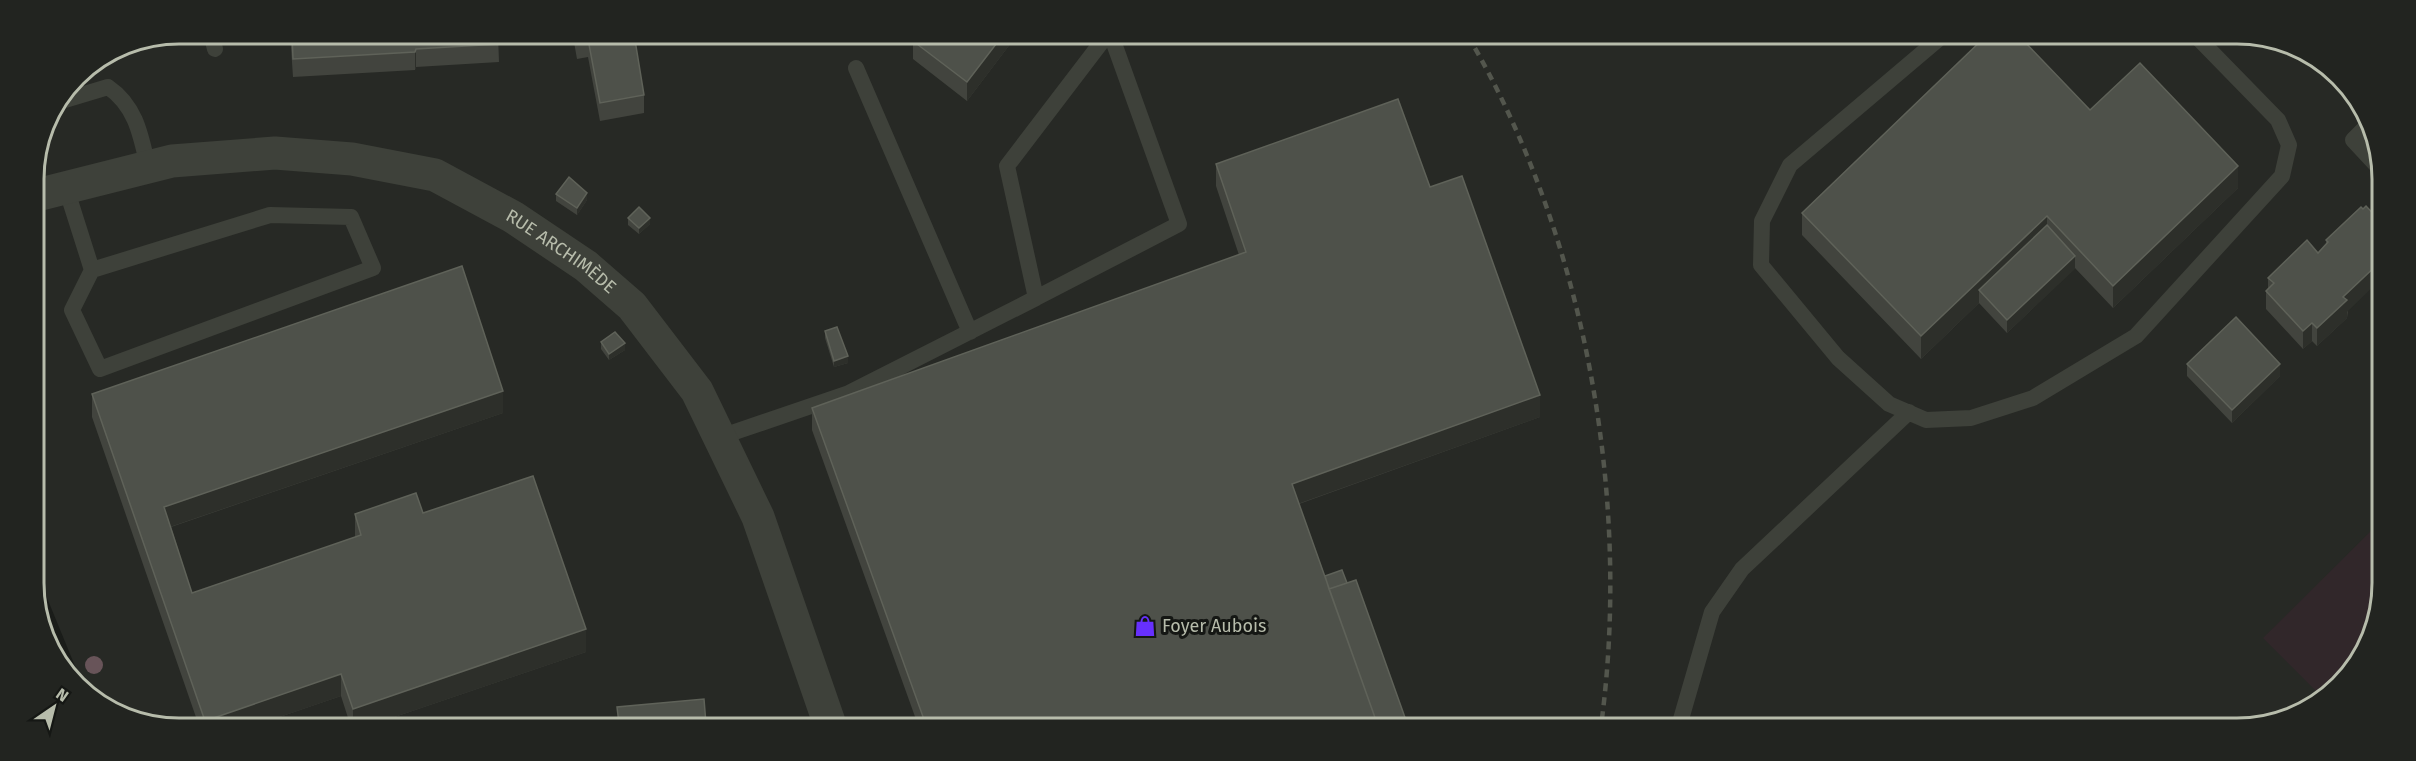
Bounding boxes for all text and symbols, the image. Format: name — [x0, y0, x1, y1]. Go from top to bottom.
street label: RUE ARCHIMÈDE — [502, 204, 621, 298]
shop icon: Foyer Aubois — [1133, 614, 1157, 638]
place label: Foyer Aubois — [1162, 615, 1266, 637]
north arrow — [24, 677, 84, 737]
text: N — [53, 684, 72, 706]

